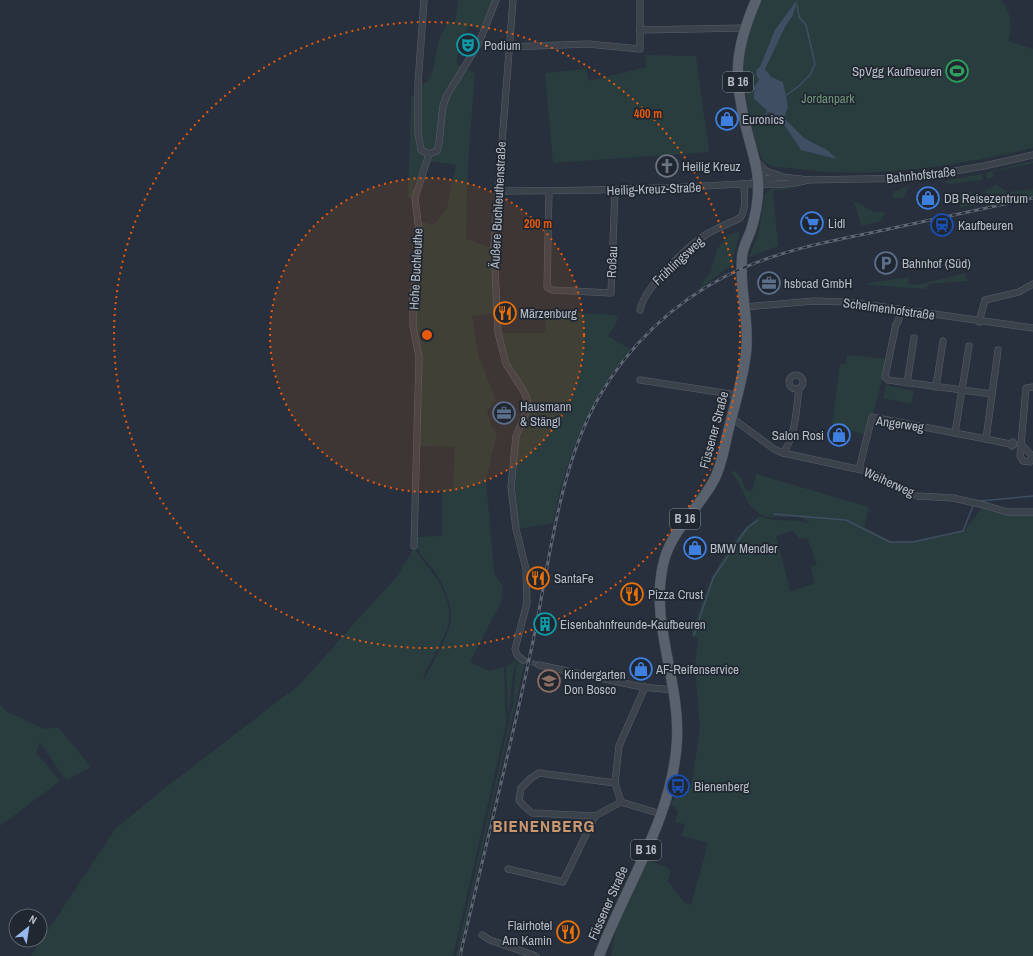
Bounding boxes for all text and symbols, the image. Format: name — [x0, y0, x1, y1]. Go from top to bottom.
theatre icon: Podium — [455, 32, 481, 58]
place label: Podium — [484, 37, 521, 54]
sports icon: SpVgg Kaufbeuren — [944, 58, 970, 84]
place label: SpVgg Kaufbeuren — [852, 63, 942, 80]
road number: B 16 — [723, 72, 753, 92]
park label: Jordanpark — [801, 90, 855, 107]
text: 400 m — [634, 106, 662, 122]
shop icon: Euronics — [714, 106, 740, 132]
place label: Euronics — [742, 111, 784, 128]
street label: Äußere Buchleuthenstraße — [486, 141, 510, 270]
church icon: Heilig Kreuz — [654, 153, 680, 179]
place label: Heilig Kreuz — [682, 158, 741, 175]
street label: Bahnhofstraße — [885, 163, 957, 187]
street label: Heilig-Kreuz-Straße — [606, 179, 702, 199]
shop icon: DB Reisezentrum — [915, 185, 941, 211]
place label: DB Reisezentrum — [944, 190, 1028, 207]
supermarket icon: Lidl — [799, 210, 825, 236]
station icon: Kaufbeuren — [929, 212, 955, 238]
place label: Lidl — [828, 215, 845, 232]
text: 200 m — [524, 216, 552, 232]
place label: Kaufbeuren — [958, 217, 1013, 234]
street label: Hohe Buchleuthe — [405, 228, 427, 310]
street label: Frühlingsweg — [649, 233, 707, 289]
street label: Roßau — [603, 246, 621, 278]
parking icon: Bahnhof (Süd) — [873, 250, 899, 276]
place label: Bahnhof (Süd) — [902, 255, 971, 272]
office icon: hsbcad GmbH — [756, 270, 782, 296]
place label: hsbcad GmbH — [784, 275, 852, 292]
street label: Schelmenhofstraße — [842, 294, 936, 324]
restaurant icon: Märzenburg — [492, 300, 518, 326]
place label: Märzenburg — [520, 305, 577, 322]
centre of rings — [420, 328, 434, 342]
street label: Füssener Straße — [696, 389, 733, 471]
place label: Hausmann & Stängl — [520, 398, 572, 430]
office icon: Hausmann & Stängl — [491, 400, 517, 426]
street label: Angerweg — [874, 412, 925, 436]
shop icon: Salon Rosi — [826, 422, 852, 448]
place label: Salon Rosi — [772, 427, 824, 444]
street label: Weiherweg — [861, 463, 917, 501]
road number: B 16 — [670, 509, 700, 529]
shop icon: BMW Mendler — [682, 535, 708, 561]
place label: BMW Mendler — [710, 540, 778, 557]
restaurant icon: SantaFe — [525, 565, 551, 591]
place label: SantaFe — [554, 570, 594, 587]
restaurant icon: Pizza Crust — [619, 581, 645, 607]
place label: Pizza Crust — [648, 586, 703, 603]
building icon: Eisenbahnfreunde-Kaufbeuren — [532, 611, 558, 637]
place label: Eisenbahnfreunde-Kaufbeuren — [560, 616, 706, 633]
shop icon: AF-Reifenservice — [628, 656, 654, 682]
place label: AF-Reifenservice — [655, 661, 739, 678]
place label: Kindergarten Don Bosco — [564, 666, 626, 698]
school or university icon: Kindergarten Don Bosco — [536, 668, 562, 694]
bus stop icon: Bienenberg — [665, 773, 691, 799]
place label: Bienenberg — [694, 778, 749, 795]
district label: BIENENBERG — [493, 814, 595, 837]
road number: B 16 — [631, 840, 661, 860]
street label: Füssener Straße — [584, 863, 632, 943]
north arrow — [8, 908, 48, 948]
text: N — [27, 912, 39, 927]
place label: Flairhotel Am Kamin — [501, 917, 552, 949]
restaurant icon: Flairhotel Am Kamin — [555, 919, 581, 945]

